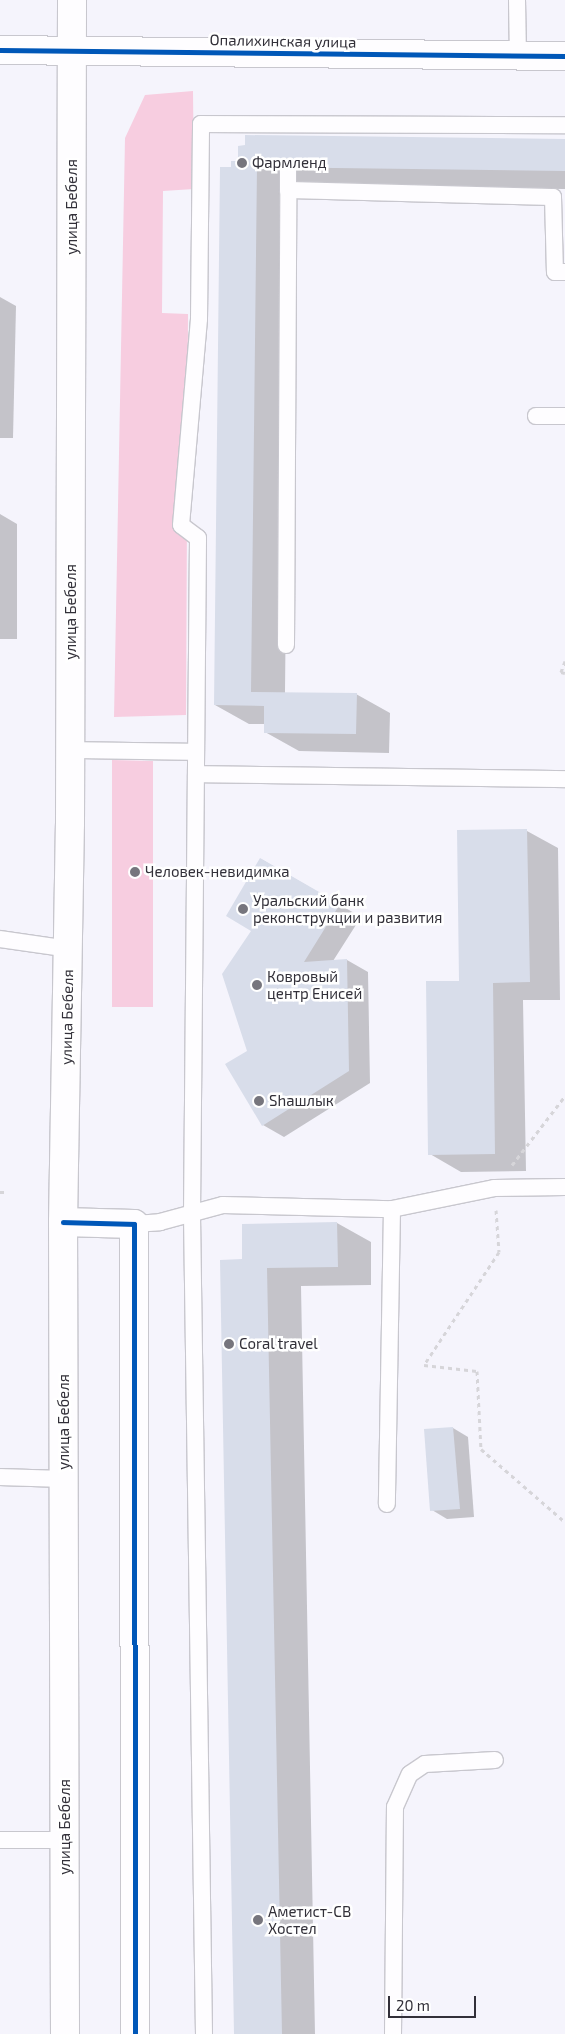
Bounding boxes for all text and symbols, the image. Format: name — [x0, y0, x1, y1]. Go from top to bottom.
street label: Опалихинская улица — [209, 31, 357, 51]
place label: Фармленд — [252, 154, 327, 172]
marker: Фармленд — [236, 157, 248, 169]
street label: улица Бебеля — [63, 159, 81, 255]
street label: улица Бебеля — [62, 564, 80, 660]
place label: Человек-невидимка — [145, 863, 290, 881]
marker: Человек-невидимка — [129, 866, 141, 878]
place label: Уральский банк реконструкции и развития — [253, 891, 442, 926]
marker: Уральский банк реконструкции и развития — [237, 903, 249, 915]
place label: Ковровый центр Енисей — [267, 967, 362, 1002]
street label: улица Бебеля — [57, 969, 77, 1065]
marker: Ковровый центр Енисей — [251, 979, 263, 991]
place label: Shашлык — [269, 1092, 334, 1110]
marker: Shашлык — [253, 1095, 265, 1107]
place label: Coral travel — [239, 1335, 318, 1353]
marker: Coral travel — [223, 1338, 235, 1350]
street label: улица Бебеля — [55, 1374, 73, 1470]
street label: улица Бебеля — [56, 1779, 74, 1875]
place label: Аметист-СВ Хостел — [268, 1902, 351, 1937]
marker: Аметист-СВ Хостел — [252, 1914, 264, 1926]
scale bar — [390, 1986, 478, 2018]
text: 20 m — [396, 1996, 430, 2014]

